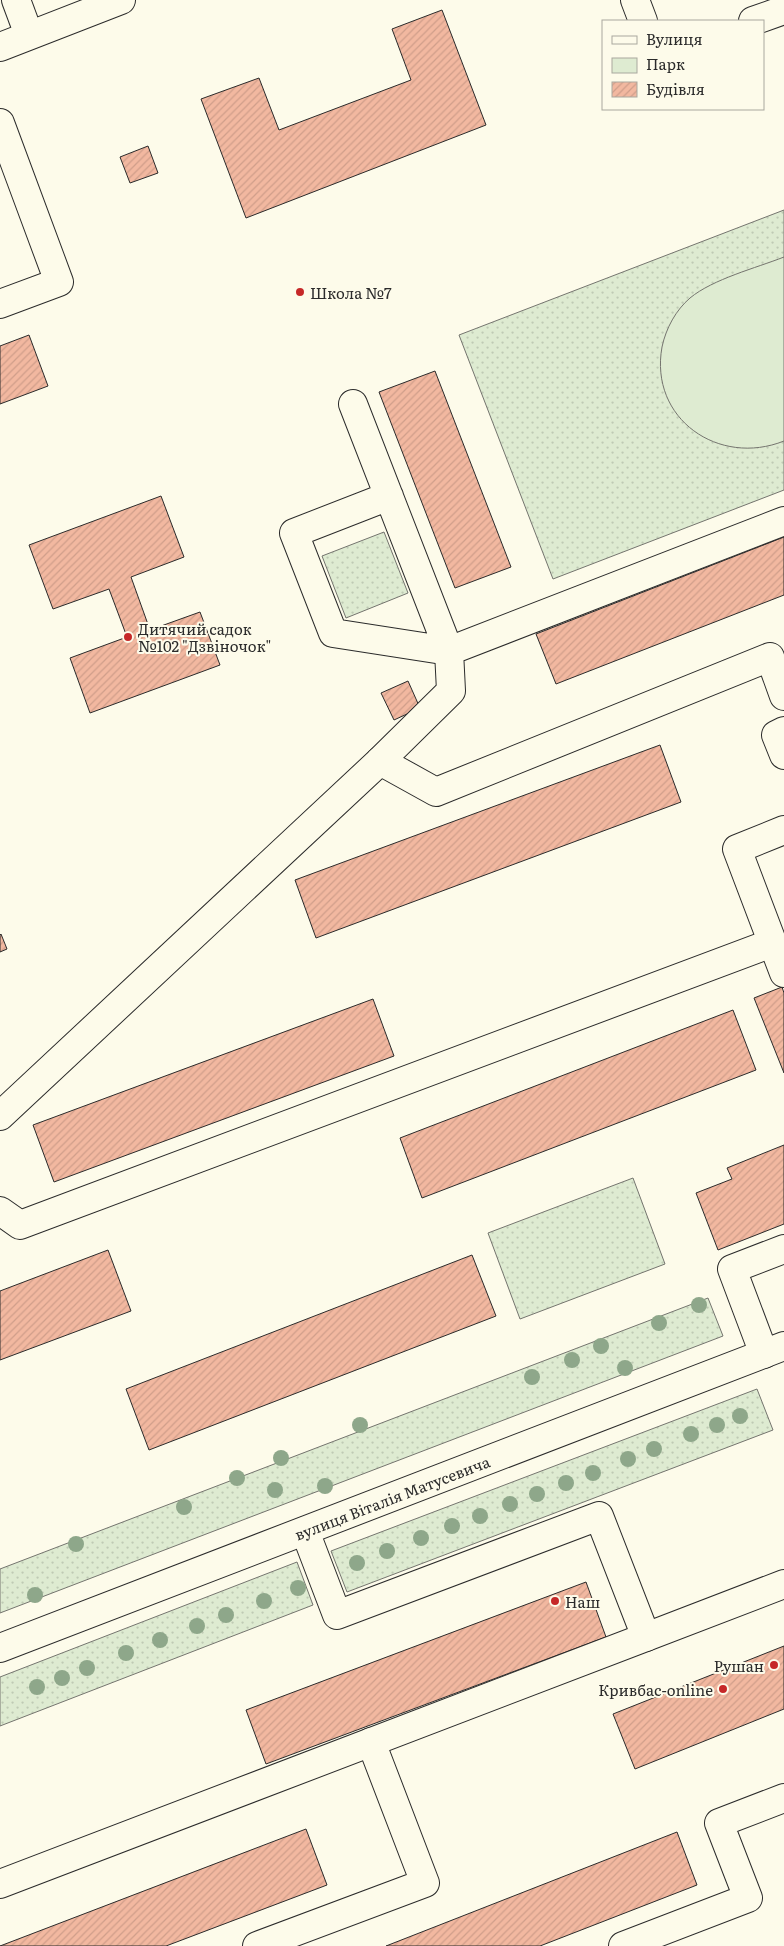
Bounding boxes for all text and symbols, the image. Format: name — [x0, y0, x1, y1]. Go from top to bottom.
legend — [602, 20, 764, 110]
text: Вулиця — [646, 27, 703, 50]
text: Парк — [646, 52, 685, 75]
text: Будівля — [646, 77, 705, 100]
place label: Школа №7 — [310, 281, 392, 304]
marker: Школа №7 — [294, 286, 306, 298]
place label: Дитячий садок №102 "Дзвіночок" — [138, 617, 271, 657]
marker: Дитячий садок №102 "Дзвіночок" — [122, 631, 134, 643]
street label: вулиця Віталія Матусевича — [291, 1449, 494, 1545]
place label: Наш — [565, 1590, 600, 1613]
marker: Наш — [549, 1595, 561, 1607]
place label: Рушан — [714, 1654, 764, 1677]
marker: Рушан — [768, 1659, 780, 1671]
place label: Кривбас-online — [598, 1678, 713, 1701]
marker: Кривбас-online — [717, 1683, 729, 1695]

